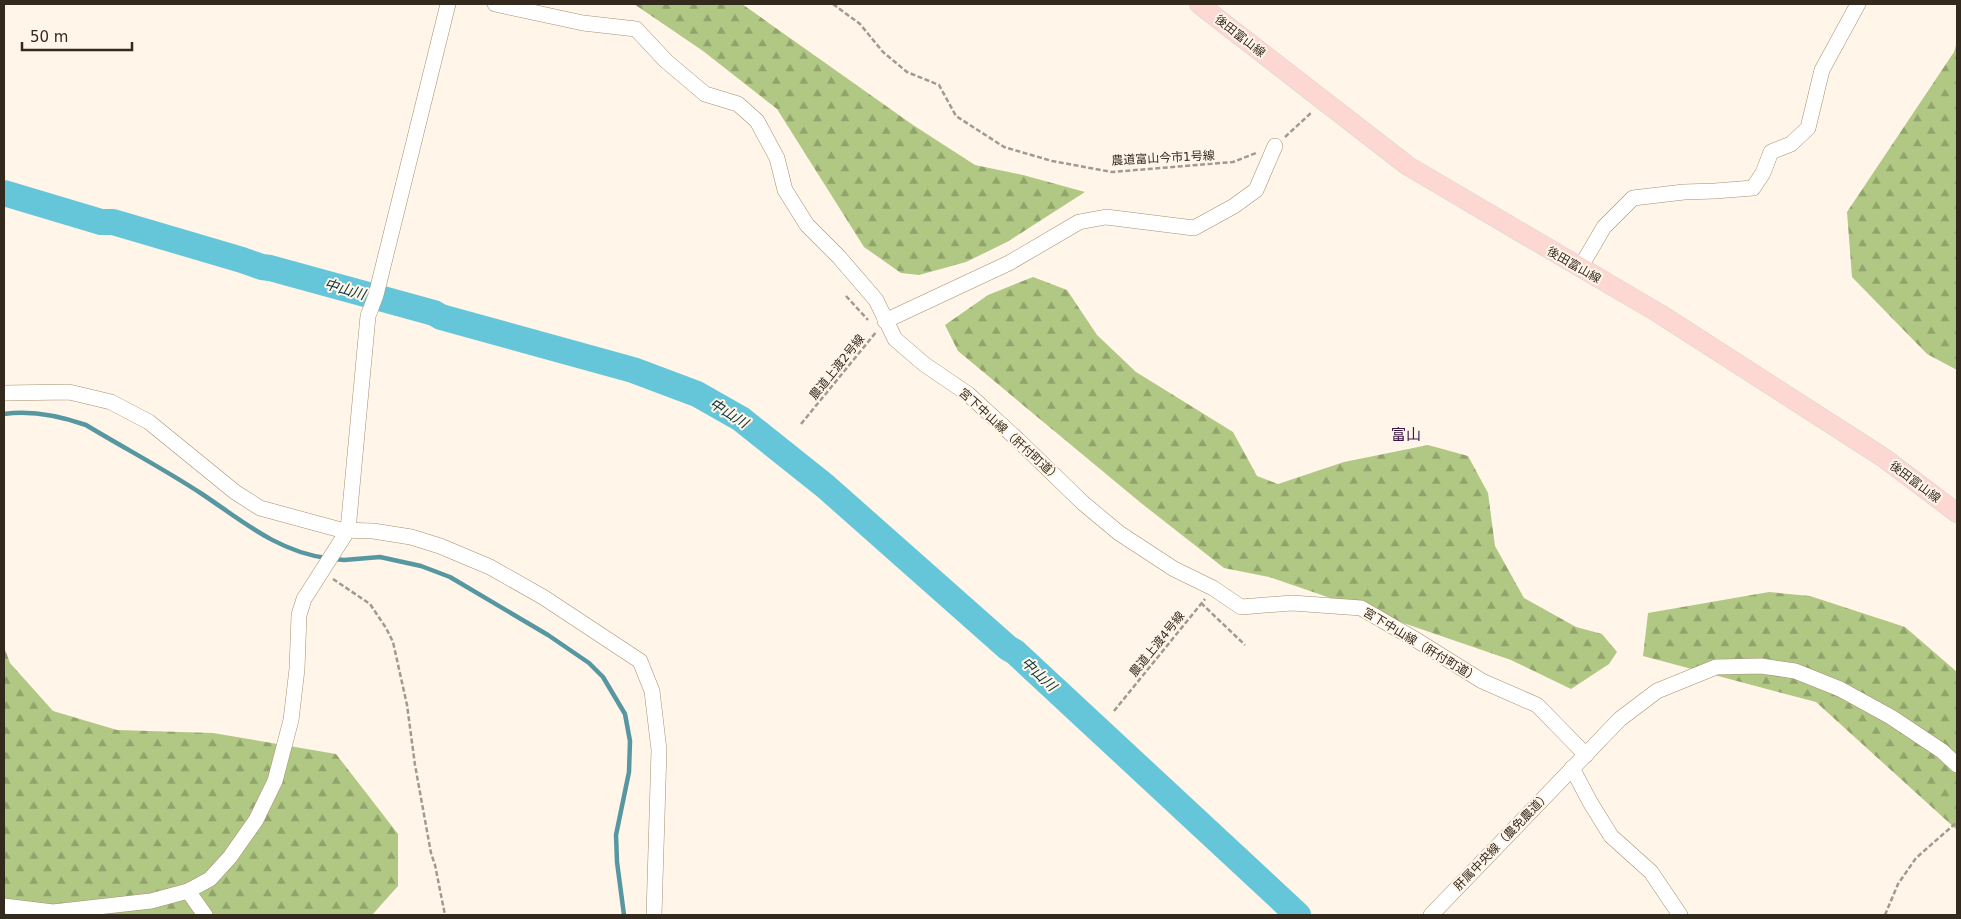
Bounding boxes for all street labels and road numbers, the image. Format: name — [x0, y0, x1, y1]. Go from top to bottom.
street label: 後田富山線 — [1212, 12, 1268, 60]
street label: 農道富山今市1号線 — [1111, 148, 1215, 168]
street label: 後田富山線 — [1545, 244, 1603, 286]
street label: 農道上渡2号線 — [807, 332, 867, 402]
street label: 宮下中山線（肝付町道） — [956, 386, 1064, 484]
street label: 後田富山線 — [1887, 458, 1943, 506]
street label: 宮下中山線（肝付町道） — [1361, 605, 1481, 685]
street label: 農道上渡4号線 — [1127, 609, 1187, 679]
street label: 肝属中央線（農免農道） — [1451, 789, 1553, 893]

